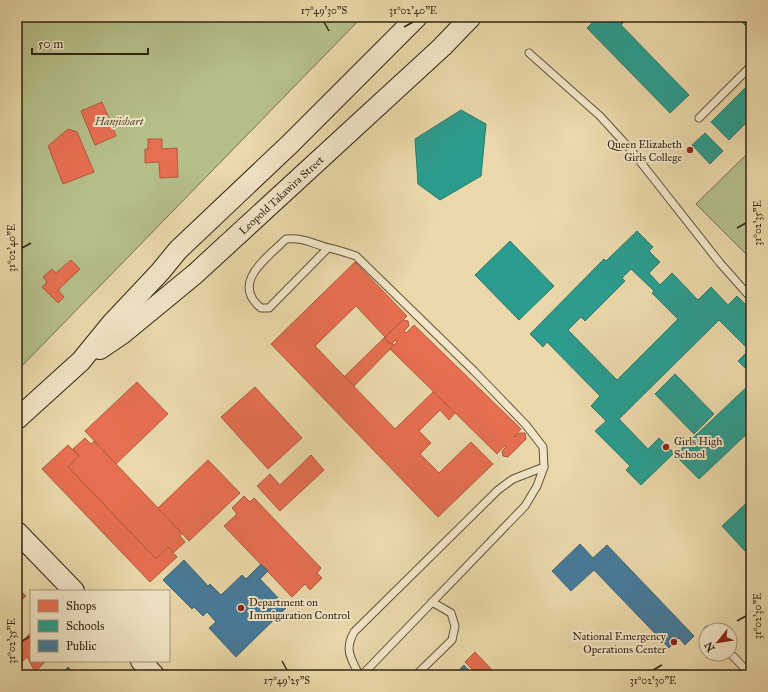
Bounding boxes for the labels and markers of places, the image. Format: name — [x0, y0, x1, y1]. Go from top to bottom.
place label: Queen Elizabeth Girls College — [607, 138, 682, 164]
marker: Queen Elizabeth Girls College — [685, 145, 695, 155]
place label: Girls High School — [674, 435, 722, 461]
marker: Girls High School — [661, 442, 671, 452]
place label: Department on Immigaration Control — [249, 596, 350, 622]
marker: Department on Immigaration Control — [236, 603, 246, 613]
place label: National Emergency Operations Center — [573, 630, 667, 656]
marker: National Emergency Operations Center — [669, 637, 679, 647]

